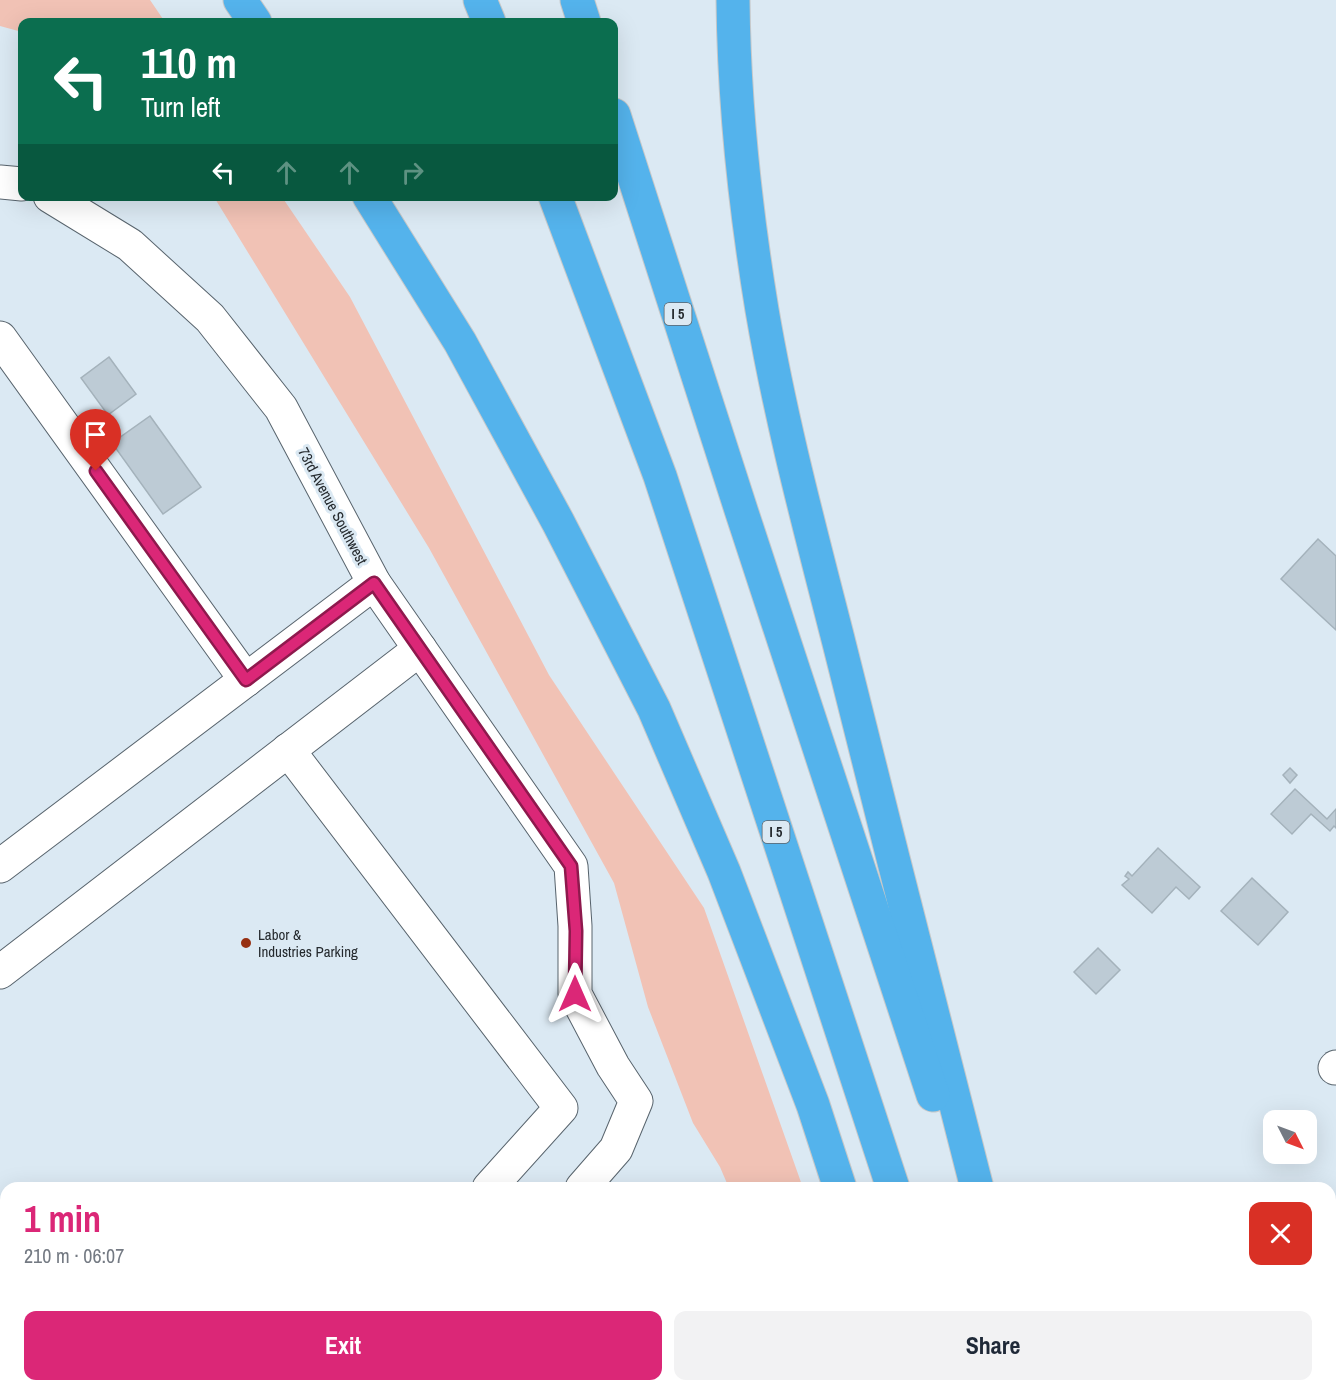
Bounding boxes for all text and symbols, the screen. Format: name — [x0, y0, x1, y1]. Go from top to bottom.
text: 110 m — [141, 35, 237, 91]
icon: left — [42, 42, 120, 120]
text: Turn left — [141, 89, 220, 125]
icon: left — [207, 156, 240, 189]
icon: ahead — [270, 156, 303, 189]
icon: ahead — [333, 156, 366, 189]
icon: right — [396, 156, 429, 189]
road number: I 5 — [664, 303, 692, 325]
pin — [70, 409, 121, 471]
icon: arrive — [79, 418, 112, 451]
street label: 73rd Avenue Southwest — [293, 444, 373, 569]
road number: I 5 — [762, 821, 790, 843]
place label: Labor & Industries Parking — [258, 924, 358, 962]
marker: Labor & Industries Parking — [239, 936, 253, 950]
position arrow — [543, 962, 607, 1026]
north arrow — [1263, 1110, 1317, 1164]
map controls — [1263, 1110, 1317, 1164]
text: 1 min — [24, 1195, 101, 1243]
button: close — [1249, 1202, 1312, 1265]
text: 210 m · 06:07 — [24, 1242, 124, 1269]
button: Exit — [24, 1311, 662, 1380]
button: Share — [674, 1311, 1312, 1380]

